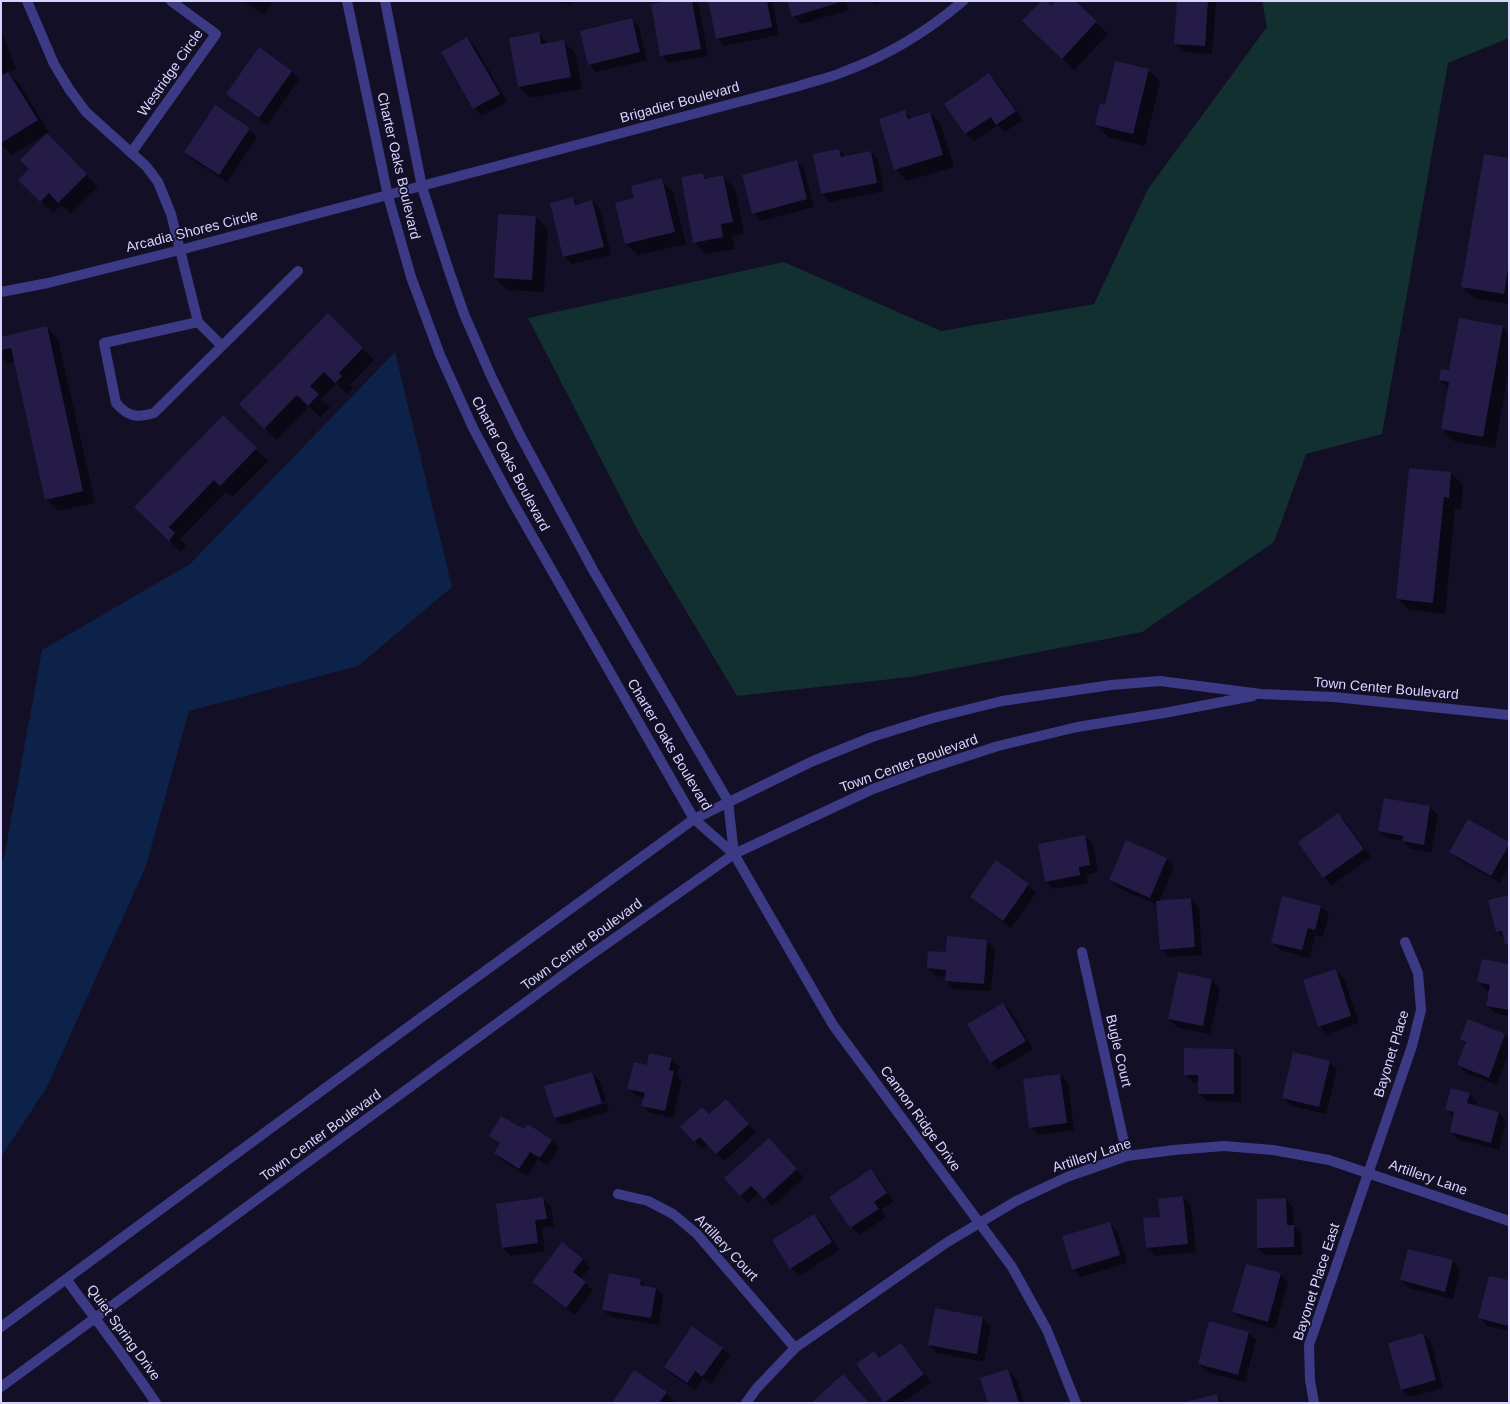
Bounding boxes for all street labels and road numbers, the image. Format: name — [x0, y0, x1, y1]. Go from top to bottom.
street label: Westridge Circle — [135, 26, 207, 120]
street label: Brigadier Boulevard — [618, 79, 742, 127]
street label: Charter Oaks Boulevard — [373, 91, 423, 241]
street label: Arcadia Shores Circle — [124, 207, 260, 257]
street label: Charter Oaks Boulevard — [467, 394, 553, 534]
street label: Town Center Boulevard — [1313, 674, 1459, 704]
street label: Charter Oaks Boulevard — [623, 676, 715, 814]
street label: Town Center Boulevard — [838, 731, 980, 797]
street label: Town Center Boulevard — [518, 895, 646, 995]
street label: Bayonet Place — [1371, 1008, 1413, 1100]
street label: Bugle Court — [1101, 1013, 1135, 1089]
street label: Cannon Ridge Drive — [876, 1063, 964, 1175]
street label: Town Center Boulevard — [257, 1086, 385, 1186]
street label: Artillery Lane — [1051, 1135, 1133, 1177]
street label: Artillery Lane — [1387, 1157, 1469, 1199]
street label: Artillery Court — [691, 1211, 761, 1285]
street label: Bayonet Place East — [1290, 1221, 1344, 1343]
street label: Quiet Spring Drive — [83, 1282, 163, 1384]

